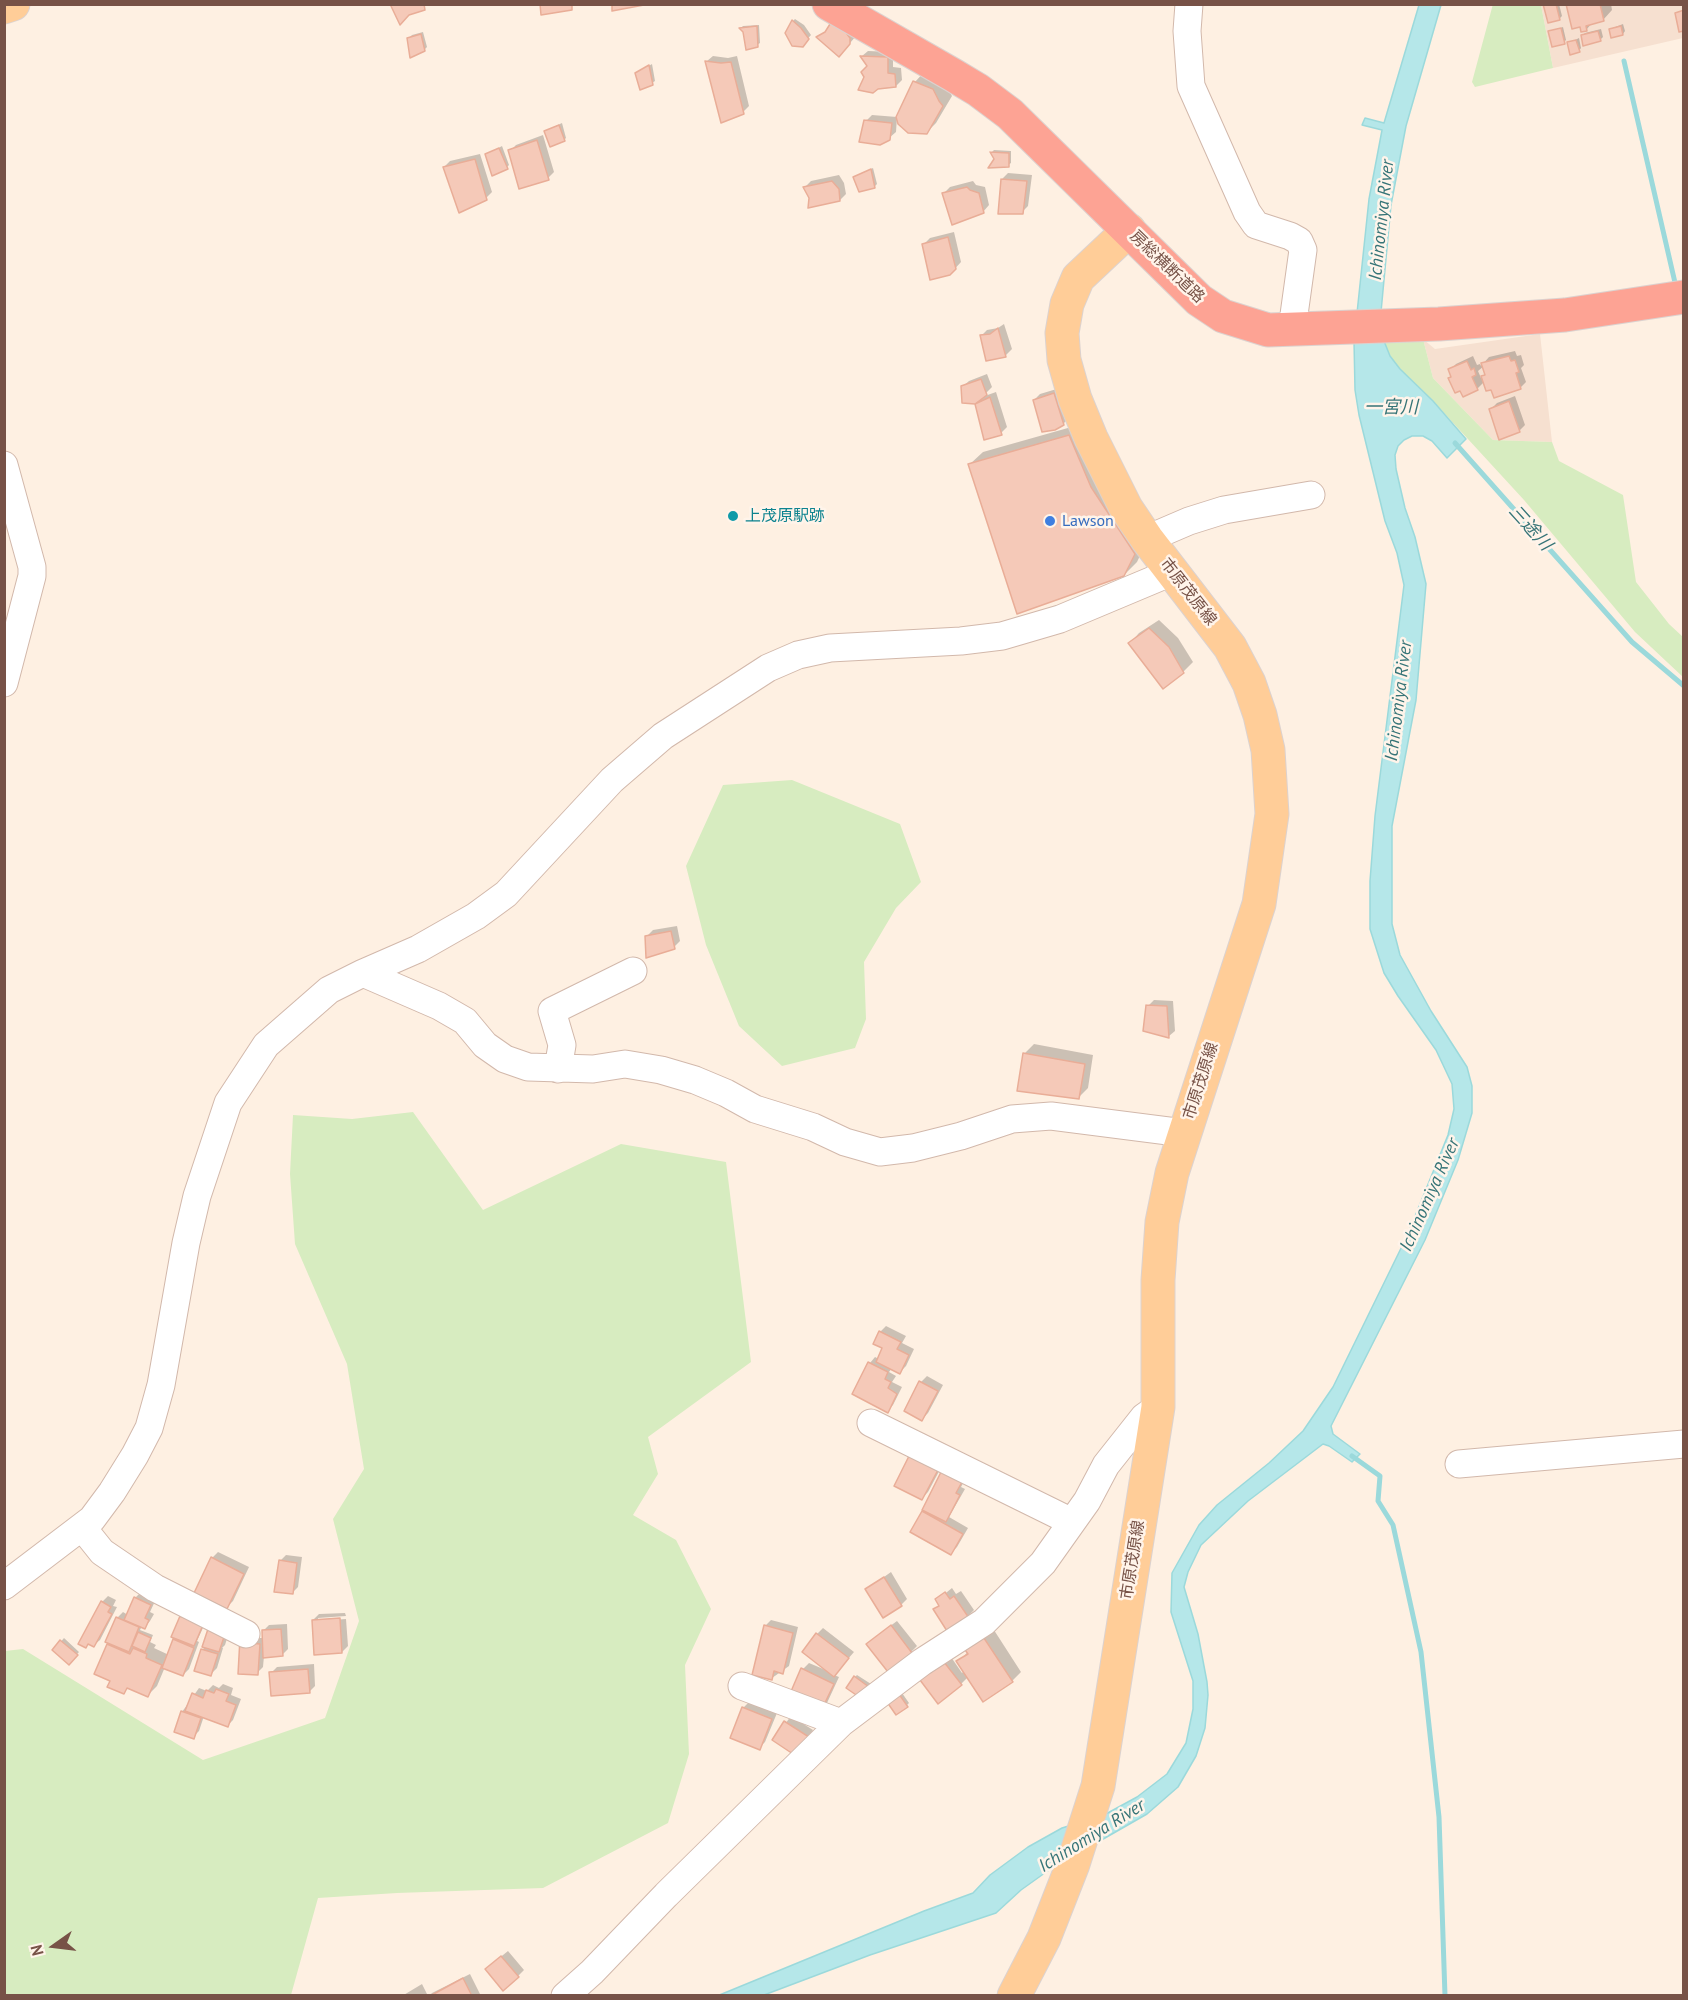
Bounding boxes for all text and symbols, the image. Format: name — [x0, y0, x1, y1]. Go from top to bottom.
water label: Ichinomiya River — [1365, 159, 1399, 281]
street label: 房総横断道路 — [1126, 227, 1208, 307]
water label: 一宮川 — [1364, 397, 1418, 419]
water label: 三途川 — [1504, 501, 1556, 555]
place label: 上茂原駅跡 — [745, 506, 825, 526]
marker: 上茂原駅跡 — [726, 509, 740, 523]
place label: Lawson — [1062, 511, 1114, 531]
marker: Lawson — [1043, 514, 1057, 528]
street label: 市原茂原線 — [1156, 555, 1220, 629]
water label: Ichinomiya River — [1381, 640, 1417, 762]
street label: 市原茂原線 — [1180, 1040, 1222, 1122]
water label: Ichinomiya River — [1395, 1135, 1465, 1255]
street label: 市原茂原線 — [1117, 1519, 1149, 1601]
water label: Ichinomiya River — [1035, 1795, 1149, 1877]
north arrow — [24, 1916, 84, 1976]
text: N — [26, 1943, 48, 1958]

